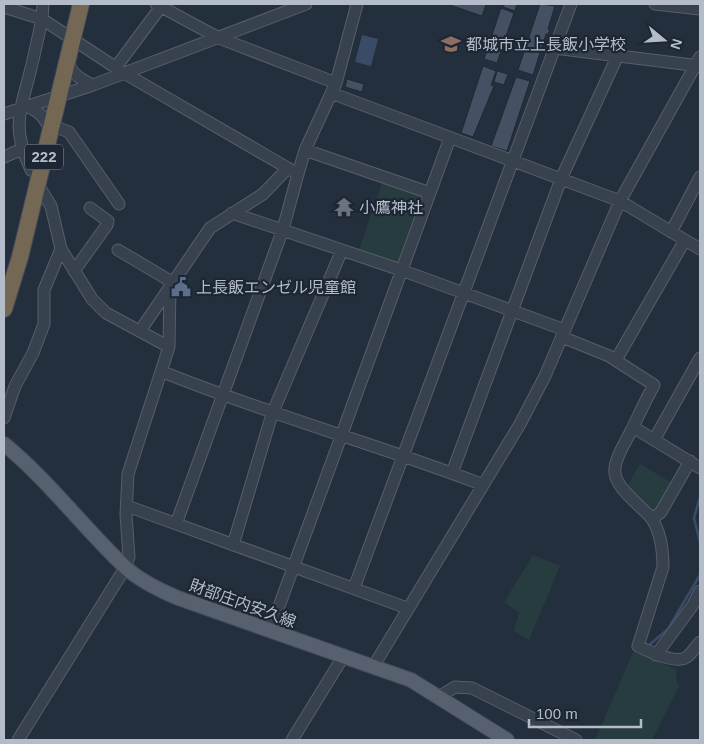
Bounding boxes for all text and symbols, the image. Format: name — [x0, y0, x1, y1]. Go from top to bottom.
north arrow — [639, 15, 689, 65]
school or university icon: 都城市立上長飯小学校 — [440, 33, 462, 55]
place label: 都城市立上長飯小学校 — [466, 36, 626, 53]
text: N — [667, 37, 686, 51]
road number: 222 — [25, 144, 63, 170]
temple icon: 小鷹神社 — [333, 196, 355, 218]
place label: 小鷹神社 — [359, 199, 423, 216]
public building icon: 上長飯エンゼル児童館 — [170, 276, 192, 298]
place label: 上長飯エンゼル児童館 — [196, 279, 356, 296]
street label: 財部庄内安久線 — [187, 576, 298, 631]
scale bar — [529, 696, 642, 728]
text: 100 m — [536, 705, 578, 722]

